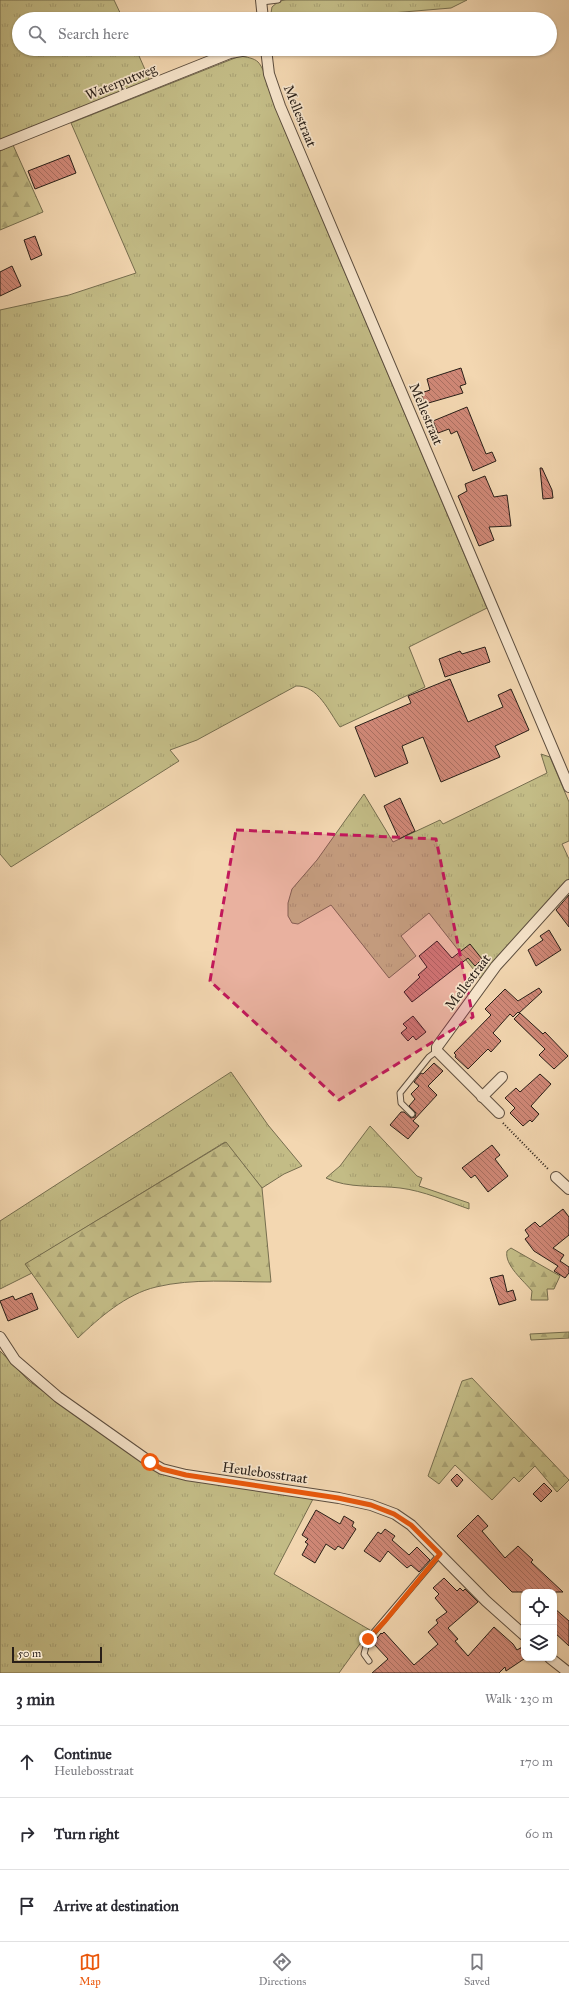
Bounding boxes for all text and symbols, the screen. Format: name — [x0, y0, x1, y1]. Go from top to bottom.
search box — [12, 12, 557, 56]
icon: search — [26, 23, 48, 45]
text: Search here — [58, 25, 129, 43]
street label: Waterputweg — [83, 60, 160, 104]
street label: Mellestraat — [280, 82, 320, 150]
street label: Mellestraat — [405, 380, 447, 448]
street label: Mellestraat — [441, 951, 495, 1013]
route start — [141, 1453, 159, 1471]
street label: Heulebosstraat — [221, 1459, 309, 1487]
map controls — [521, 1589, 557, 1661]
button: locate — [521, 1589, 557, 1625]
button: layers — [521, 1625, 557, 1661]
route end — [359, 1630, 377, 1648]
scale bar — [12, 1645, 102, 1664]
text: 50 m — [18, 1647, 41, 1660]
text: 3 min — [16, 1689, 55, 1710]
text: Walk · 230 m — [485, 1691, 553, 1707]
text: Continue — [54, 1745, 112, 1763]
icon: ahead — [16, 1751, 38, 1773]
text: 170 m — [520, 1754, 553, 1770]
text: Heulebosstraat — [54, 1763, 134, 1779]
icon: right — [16, 1823, 38, 1845]
text: Turn right — [54, 1825, 119, 1843]
text: 60 m — [525, 1826, 553, 1842]
icon: arrive — [16, 1895, 38, 1917]
text: Arrive at destination — [54, 1897, 179, 1915]
tab: Map — [79, 1951, 101, 1988]
tab: Directions — [259, 1951, 306, 1988]
tab: Saved — [464, 1951, 490, 1988]

